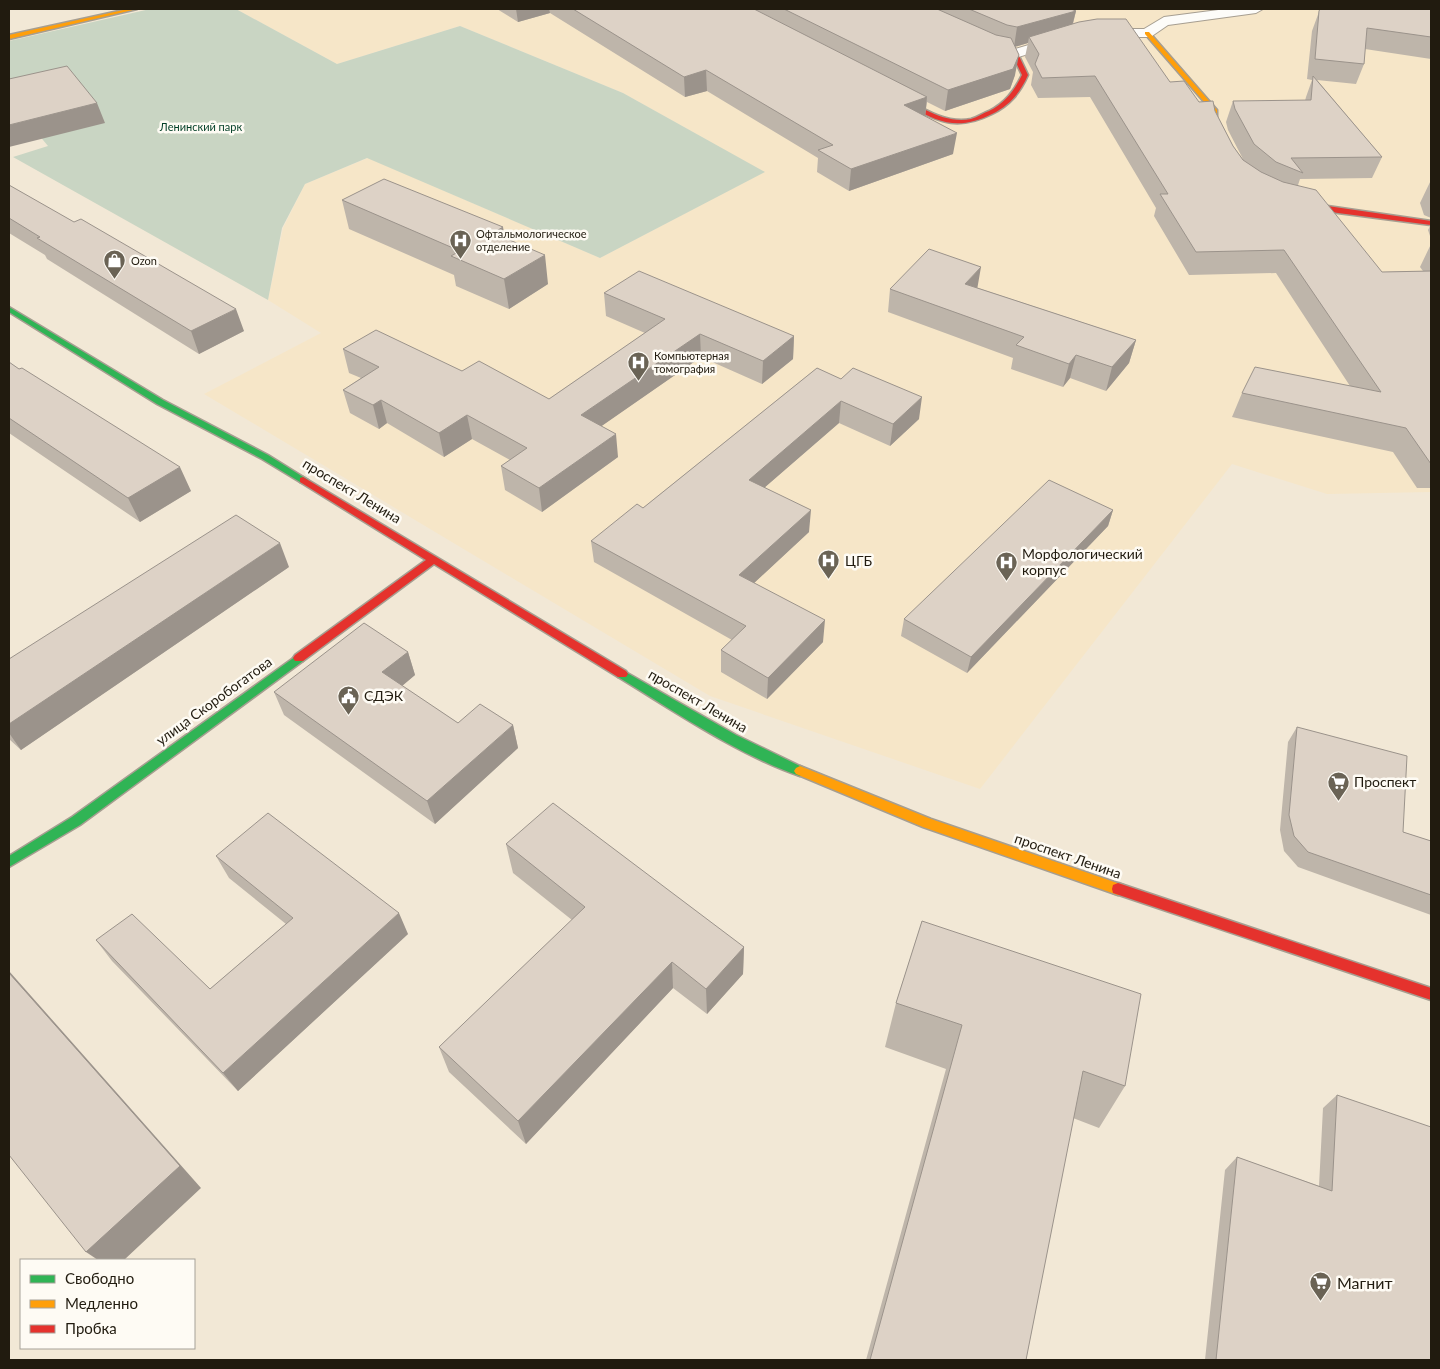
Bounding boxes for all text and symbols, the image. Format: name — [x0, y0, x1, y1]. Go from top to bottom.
park label: Ленинский парк — [159, 120, 242, 133]
place label: Офтальмологическое отделение — [476, 227, 587, 253]
hospital icon: Офтальмологическое отделение — [448, 228, 472, 259]
shop icon: Ozon — [103, 249, 127, 280]
place label: Ozon — [131, 254, 157, 267]
place label: Компьютерная томография — [654, 349, 729, 375]
hospital icon: Компьютерная томография — [626, 350, 650, 381]
street label: проспект Ленина — [300, 455, 405, 527]
place label: Морфологический корпус — [1022, 545, 1143, 578]
hospital icon: ЦГБ — [817, 549, 841, 580]
hospital icon: Морфологический корпус — [994, 550, 1018, 581]
place label: ЦГБ — [845, 552, 872, 569]
street label: улица Скоробогатова — [152, 653, 275, 748]
street label: проспект Ленина — [646, 665, 751, 736]
public building icon: СДЭК — [336, 684, 360, 715]
place label: СДЭК — [364, 687, 404, 704]
supermarket icon: Проспект — [1326, 770, 1350, 801]
place label: Проспект — [1354, 773, 1416, 790]
street label: проспект Ленина — [1013, 829, 1124, 882]
legend — [20, 1259, 195, 1349]
text: Свободно — [65, 1269, 134, 1287]
supermarket icon: Магнит — [1309, 1271, 1333, 1302]
place label: Магнит — [1337, 1273, 1393, 1292]
text: Медленно — [65, 1294, 138, 1312]
text: Пробка — [65, 1319, 117, 1337]

